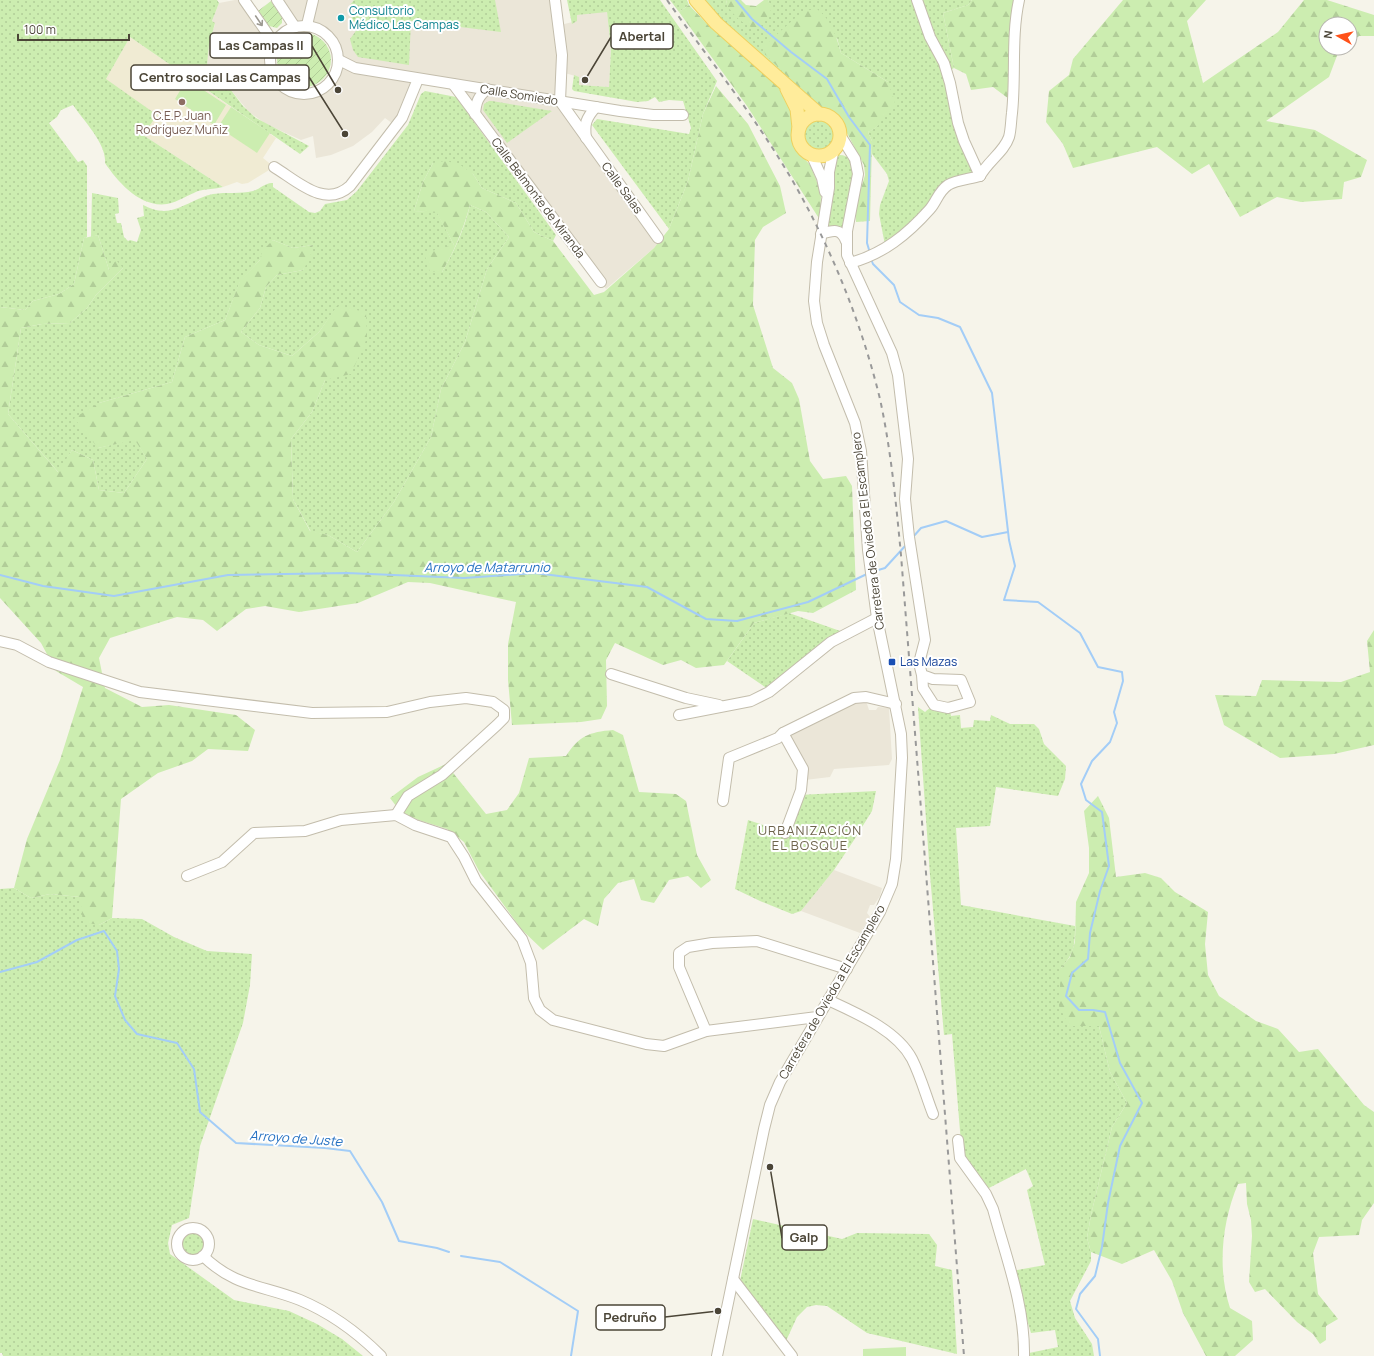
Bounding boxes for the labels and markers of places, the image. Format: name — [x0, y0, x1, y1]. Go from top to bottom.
place label: Consultorio Médico Las Campas — [349, 2, 459, 33]
marker: Consultorio Médico Las Campas — [336, 13, 346, 23]
callout: Abertal — [611, 24, 673, 49]
callout: Las Campas II — [210, 33, 312, 58]
callout: Centro social Las Campas — [131, 65, 309, 90]
marker: C.E.P. Juan Rodríguez Muñiz — [177, 97, 187, 107]
place label: C.E.P. Juan Rodríguez Muñiz — [136, 107, 228, 138]
place label: Las Mazas — [900, 653, 957, 670]
marker: Las Mazas — [887, 657, 897, 667]
callout: Galp — [782, 1225, 827, 1250]
callout: Pedruño — [596, 1305, 665, 1330]

